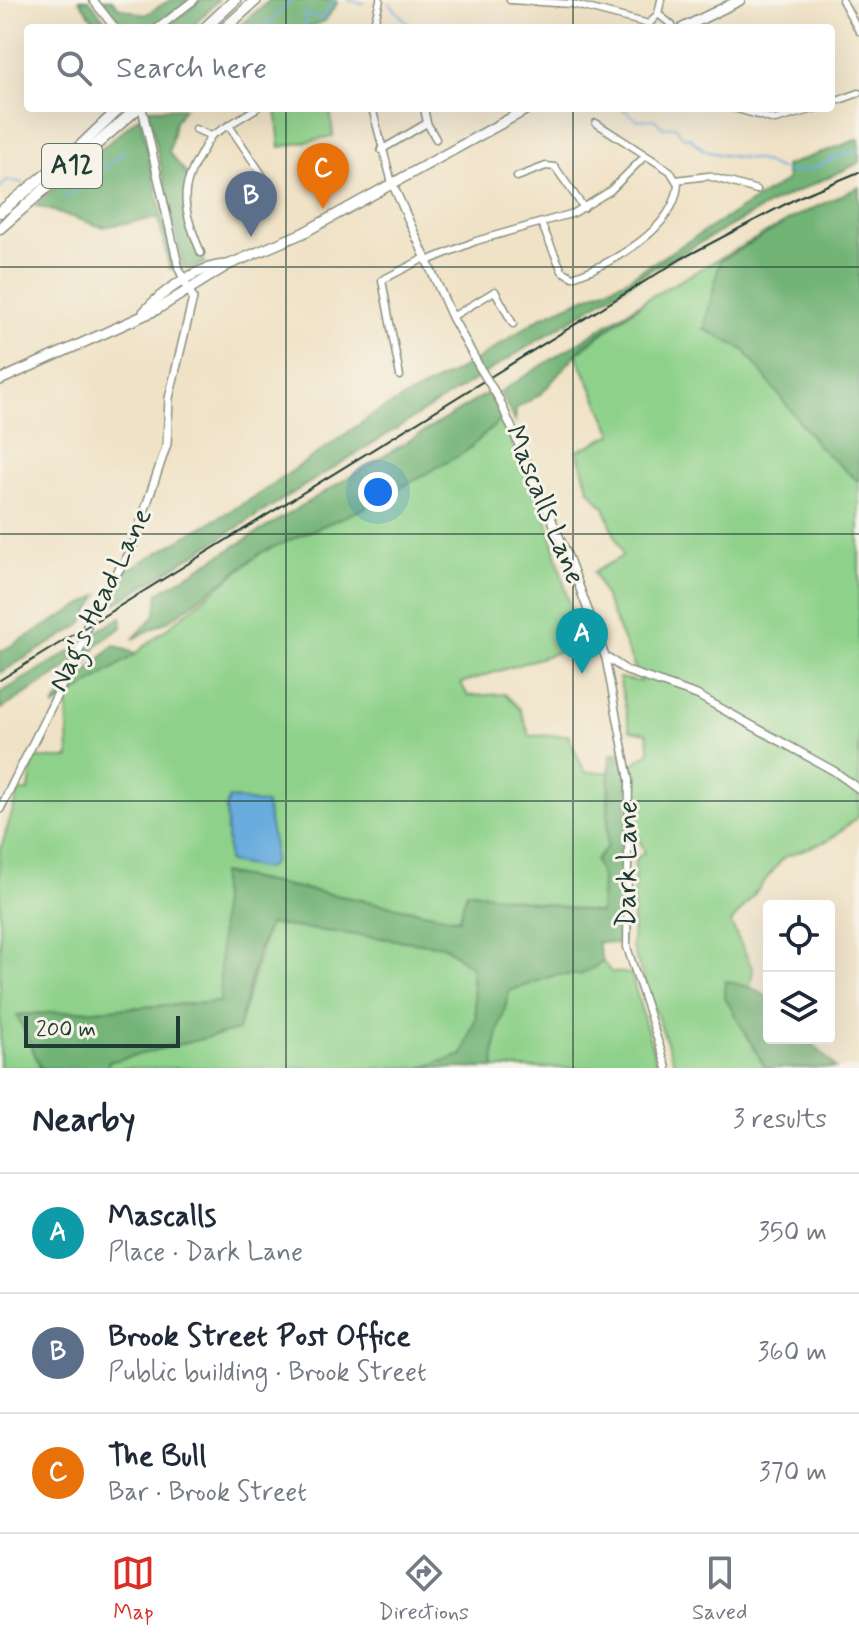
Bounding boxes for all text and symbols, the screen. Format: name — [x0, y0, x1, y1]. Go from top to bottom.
search box — [24, 24, 835, 112]
icon: search — [52, 46, 96, 90]
text: Search here — [116, 49, 267, 88]
pin: C — [297, 143, 349, 209]
road number: A12 — [42, 144, 102, 188]
pin: B — [225, 171, 277, 237]
street label: Mascalls Lane — [495, 420, 593, 590]
your location — [358, 472, 398, 512]
street label: Nag's Head Lane — [41, 502, 164, 699]
pin: A — [556, 608, 608, 674]
street label: Dark Lane — [608, 800, 648, 928]
map controls — [763, 900, 835, 1044]
button: locate — [763, 900, 835, 972]
button: layers — [763, 972, 835, 1044]
scale bar — [24, 1012, 180, 1048]
text: 200 m — [36, 1016, 96, 1044]
text: Nearby — [32, 1098, 136, 1143]
text: 3 results — [733, 1103, 827, 1137]
text: Mascalls — [108, 1197, 216, 1236]
text: A — [49, 1216, 67, 1250]
text: 350 m — [758, 1216, 827, 1250]
text: Place · Dark Lane — [108, 1236, 303, 1270]
text: Brook Street Post Office — [108, 1317, 411, 1356]
text: B — [50, 1336, 66, 1370]
text: 360 m — [758, 1336, 827, 1370]
text: Public building · Brook Street — [108, 1356, 427, 1390]
text: The Bull — [108, 1437, 207, 1476]
text: C — [49, 1456, 67, 1490]
text: 370 m — [759, 1456, 827, 1490]
text: Bar · Brook Street — [108, 1476, 307, 1510]
tab: Map — [111, 1551, 155, 1627]
tab: Directions — [378, 1551, 469, 1627]
tab: Saved — [692, 1551, 747, 1627]

